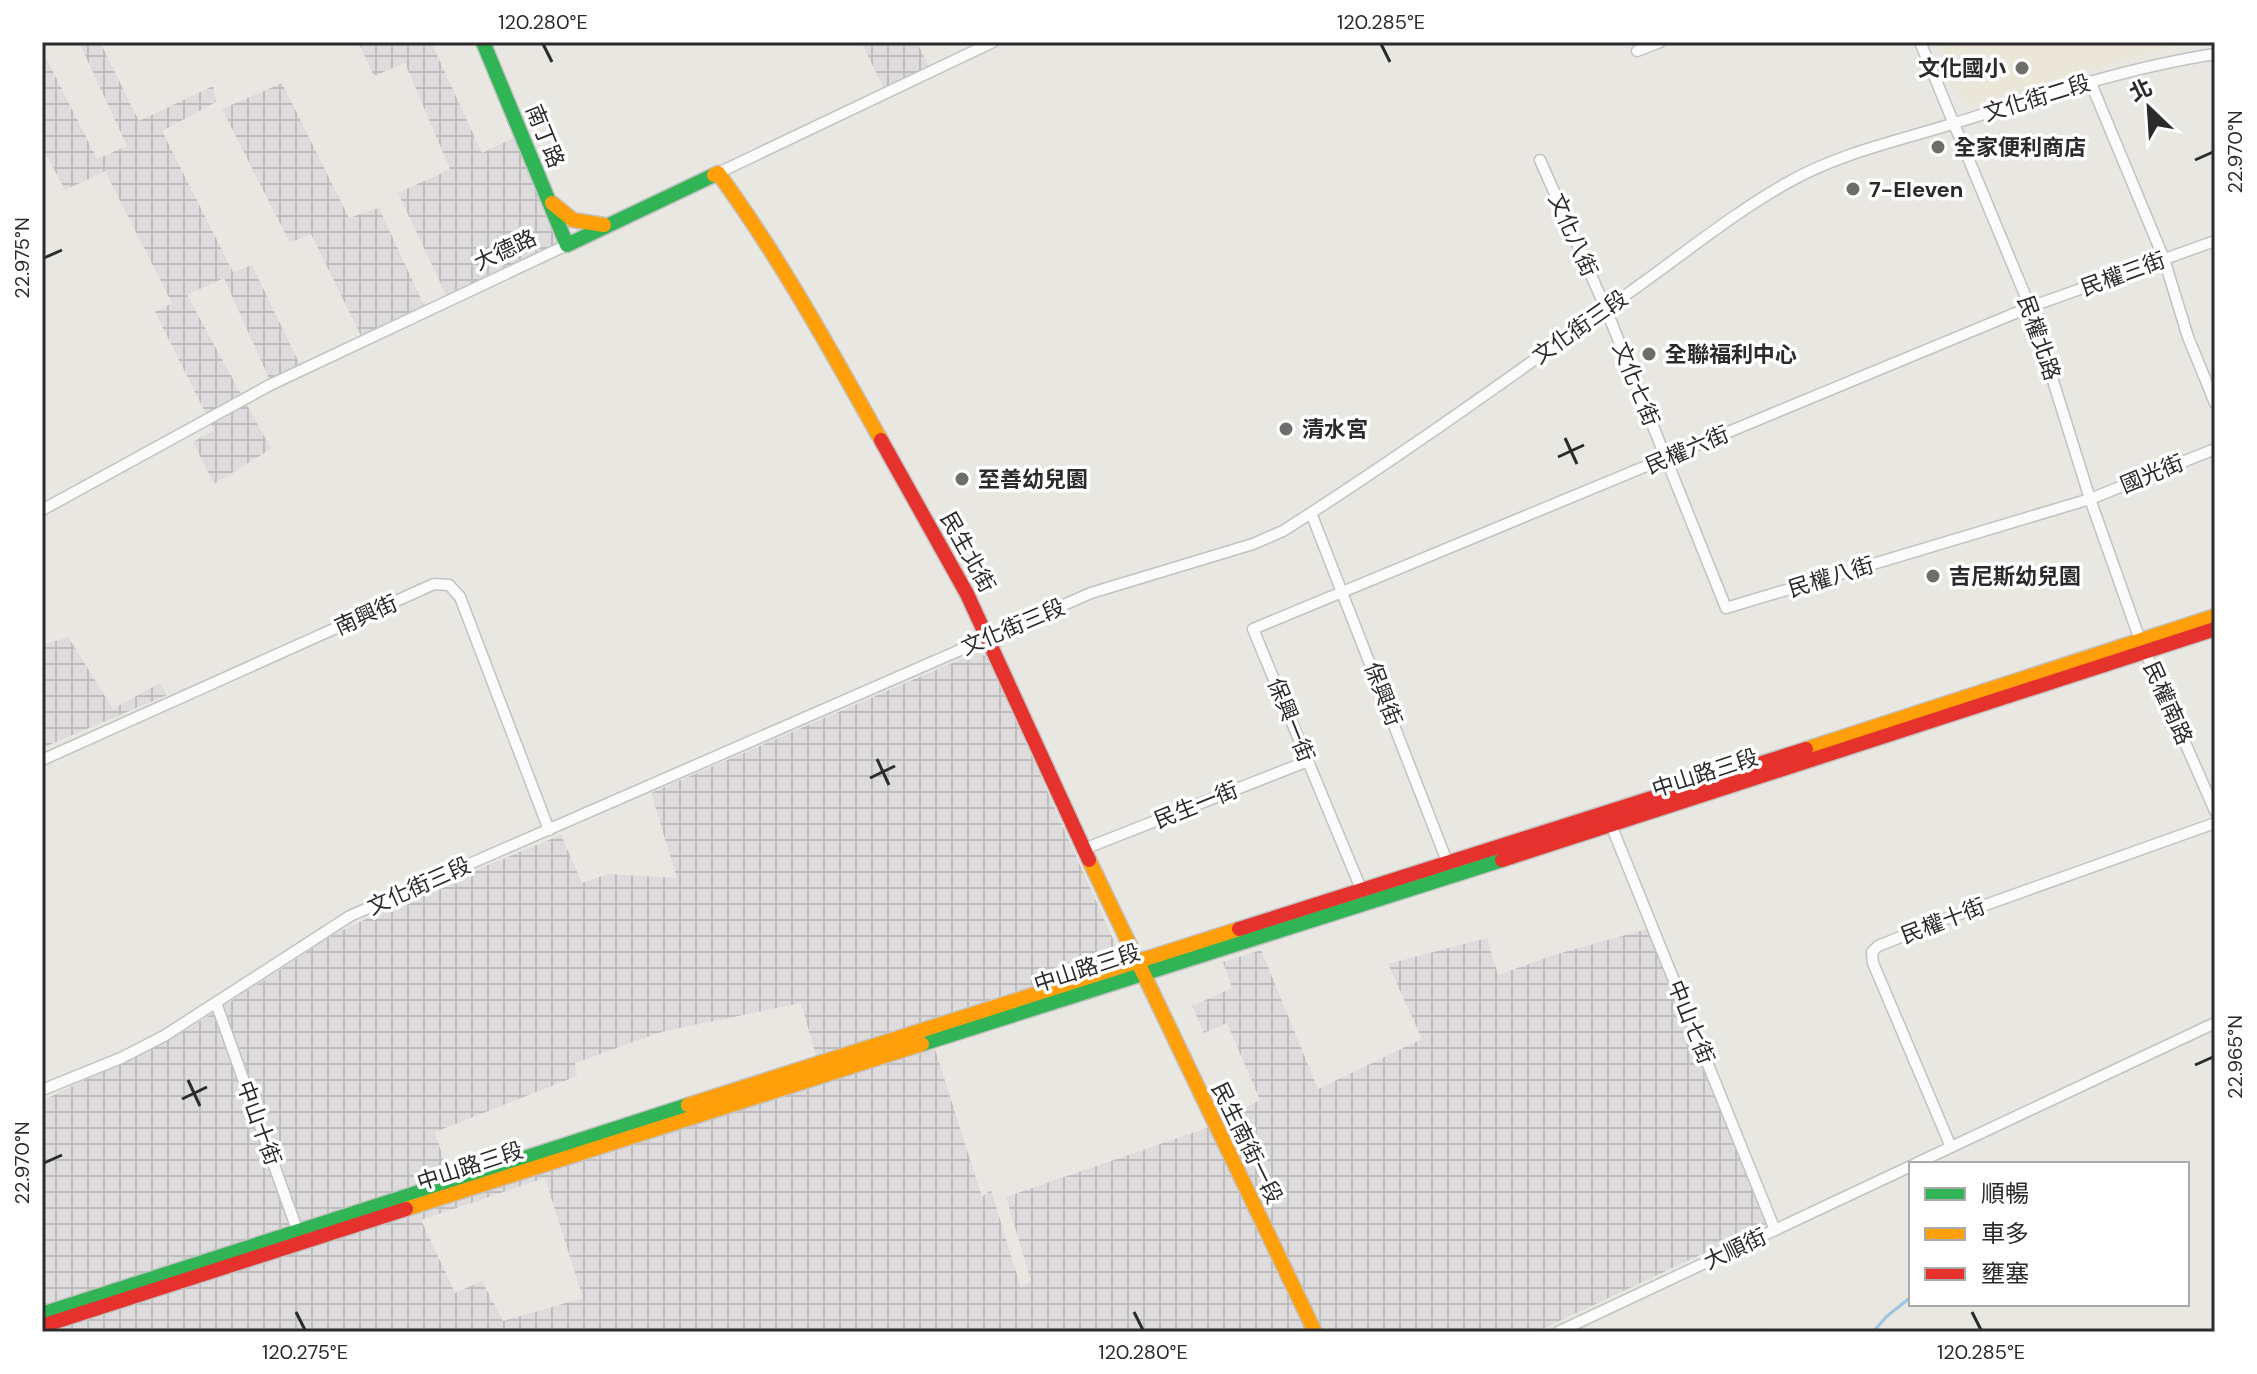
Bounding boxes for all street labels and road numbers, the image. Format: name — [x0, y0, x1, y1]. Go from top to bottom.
street label: 文化街二段 — [1980, 68, 2094, 128]
street label: 南丁路 — [519, 100, 571, 172]
street label: 文化八街 — [1542, 189, 1604, 281]
street label: 大德路 — [469, 223, 541, 277]
street label: 民權三街 — [2077, 245, 2169, 303]
street label: 文化街三段 — [1527, 284, 1633, 370]
street label: 民權北路 — [2011, 292, 2067, 384]
street label: 文化七街 — [1606, 338, 1666, 430]
street label: 民權六街 — [1641, 419, 1733, 481]
street label: 國光街 — [2116, 448, 2188, 500]
street label: 民生北街 — [934, 506, 1002, 598]
street label: 民權八街 — [1785, 550, 1877, 604]
street label: 南興街 — [330, 588, 402, 642]
street label: 文化街三段 — [957, 592, 1069, 662]
street label: 民權南路 — [2137, 657, 2199, 749]
street label: 保興街 — [1358, 658, 1408, 730]
street label: 保興一街 — [1261, 674, 1321, 766]
street label: 中山路三段 — [1648, 742, 1762, 804]
street label: 民生一街 — [1150, 775, 1242, 835]
street label: 文化街三段 — [363, 850, 475, 922]
street label: 民權十街 — [1897, 892, 1989, 950]
street label: 中山路三段 — [1030, 937, 1144, 999]
street label: 中山七街 — [1661, 976, 1721, 1068]
street label: 中山十街 — [230, 1077, 288, 1169]
street label: 民生南街一段 — [1205, 1077, 1289, 1209]
street label: 中山路三段 — [413, 1135, 527, 1197]
street label: 大順街 — [1699, 1222, 1771, 1276]

